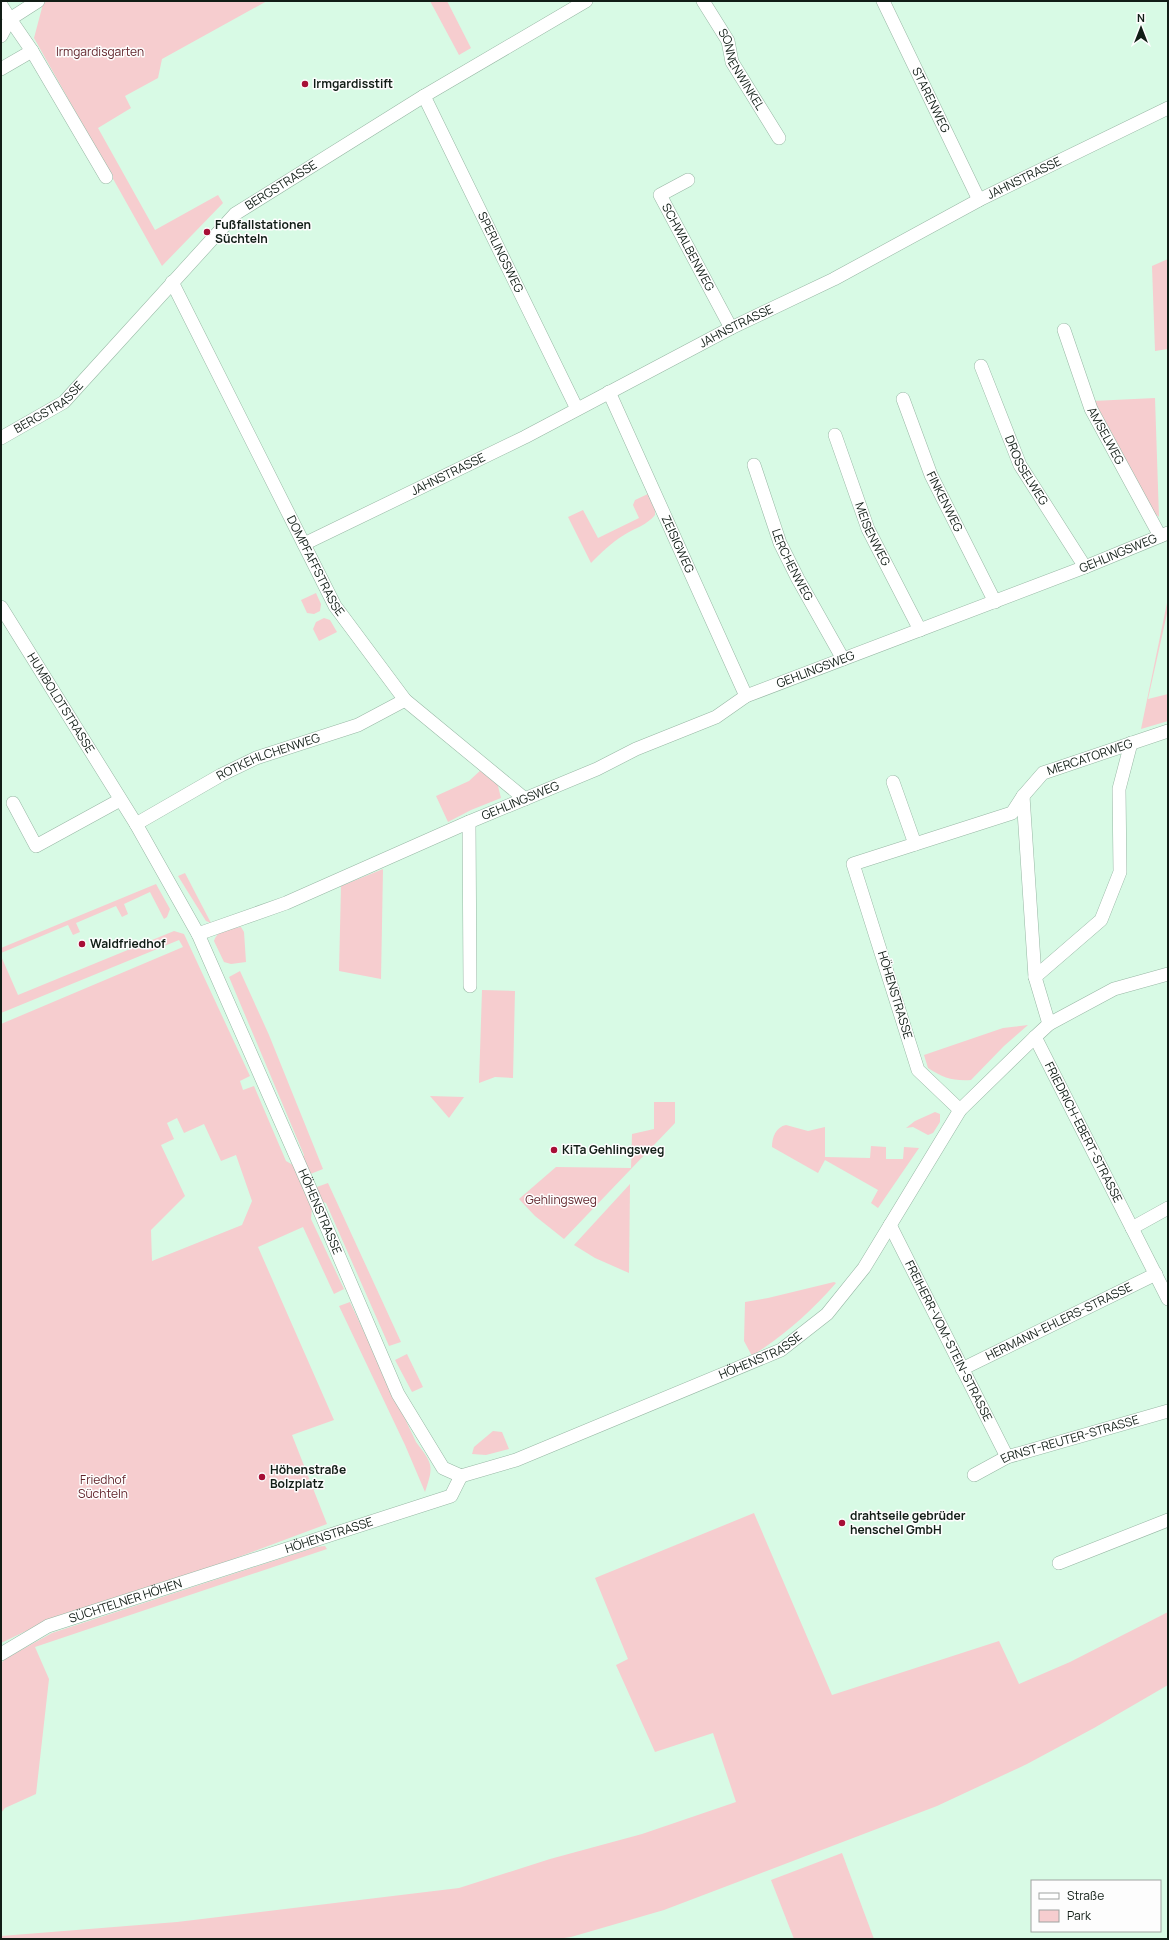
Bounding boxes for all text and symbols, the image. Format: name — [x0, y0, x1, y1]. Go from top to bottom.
north arrow — [1121, 8, 1161, 48]
text: N — [1137, 10, 1145, 25]
street label: SONNENWINKEL — [714, 25, 769, 113]
park label: Irmgardisgarten — [56, 43, 144, 60]
street label: STARENWEG — [908, 64, 955, 136]
place label: Irmgardisstift — [313, 75, 393, 92]
marker: Irmgardisstift — [300, 79, 310, 89]
street label: JAHNSTRASSE — [984, 152, 1064, 203]
street label: BERGSTRASSE — [242, 156, 320, 214]
street label: SCHWALBENWEG — [658, 200, 719, 294]
street label: SPERLINGSWEG — [474, 209, 528, 296]
place label: Fußfallstationen Süchteln — [215, 216, 311, 247]
marker: Fußfallstationen Süchteln — [202, 227, 212, 237]
street label: JAHNSTRASSE — [696, 300, 776, 351]
street label: BERGSTRASSE — [11, 377, 87, 437]
street label: AMSELWEG — [1083, 404, 1129, 468]
street label: DROSSELWEG — [1001, 433, 1053, 509]
street label: JAHNSTRASSE — [408, 449, 488, 499]
street label: FINKENWEG — [923, 469, 968, 535]
street label: MEISENWEG — [851, 500, 895, 569]
street label: DOMPFAFFSTRASSE — [283, 512, 349, 620]
street label: ZEISIGWEG — [658, 512, 699, 576]
street label: LERCHENWEG — [768, 526, 818, 604]
street label: GEHLINGSWEG — [1077, 529, 1160, 576]
street label: GEHLINGSWEG — [774, 646, 857, 692]
street label: HUMBOLDTSTRASSE — [23, 649, 99, 756]
street label: ROTKEHLCHENWEG — [213, 729, 323, 784]
street label: MERCATORWEG — [1045, 734, 1135, 779]
street label: GEHLINGSWEG — [479, 776, 562, 824]
place label: Waldfriedhof — [90, 935, 166, 952]
marker: Waldfriedhof — [77, 939, 87, 949]
street label: HÖHENSTRASSE — [874, 949, 917, 1041]
street label: FRIEDRICH-EBERT-STRASSE — [1041, 1059, 1127, 1206]
place label: KiTa Gehlingsweg — [562, 1141, 664, 1158]
marker: KiTa Gehlingsweg — [549, 1145, 559, 1155]
street label: HÖHENSTRASSE — [294, 1166, 346, 1257]
park label: Gehlingsweg — [525, 1191, 597, 1208]
street label: FREIHERR-VOM-STEIN-STRASSE — [901, 1257, 997, 1424]
street label: HERMANN-EHLERS-STRASSE — [983, 1278, 1135, 1364]
street label: HÖHENSTRASSE — [716, 1328, 806, 1383]
street label: ERNST-REUTER-STRASSE — [997, 1411, 1141, 1467]
place label: Höhenstraße Bolzplatz — [270, 1461, 346, 1492]
park label: Friedhof Süchteln — [78, 1471, 128, 1502]
marker: Höhenstraße Bolzplatz — [257, 1472, 267, 1482]
place label: drahtseile gebrüder henschel GmbH — [850, 1507, 966, 1538]
street label: HÖHENSTRASSE — [283, 1513, 375, 1557]
marker: drahtseile gebrüder henschel GmbH — [837, 1518, 847, 1528]
street label: SÜCHTELNER HÖHEN — [66, 1574, 184, 1627]
legend — [1031, 1880, 1161, 1932]
text: Straße — [1067, 1887, 1104, 1904]
text: Park — [1067, 1907, 1092, 1924]

